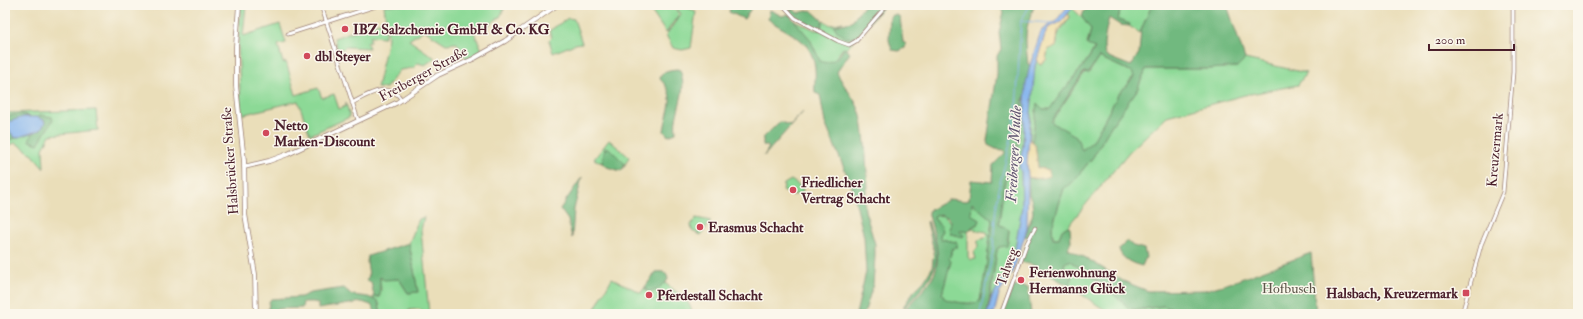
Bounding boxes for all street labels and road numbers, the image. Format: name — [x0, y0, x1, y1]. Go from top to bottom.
street label: Freiberger Straße — [376, 43, 470, 105]
street label: Halsbrücker Straße — [218, 107, 242, 215]
street label: Kreuzermark — [1483, 112, 1507, 188]
street label: Talweg — [993, 245, 1022, 288]

